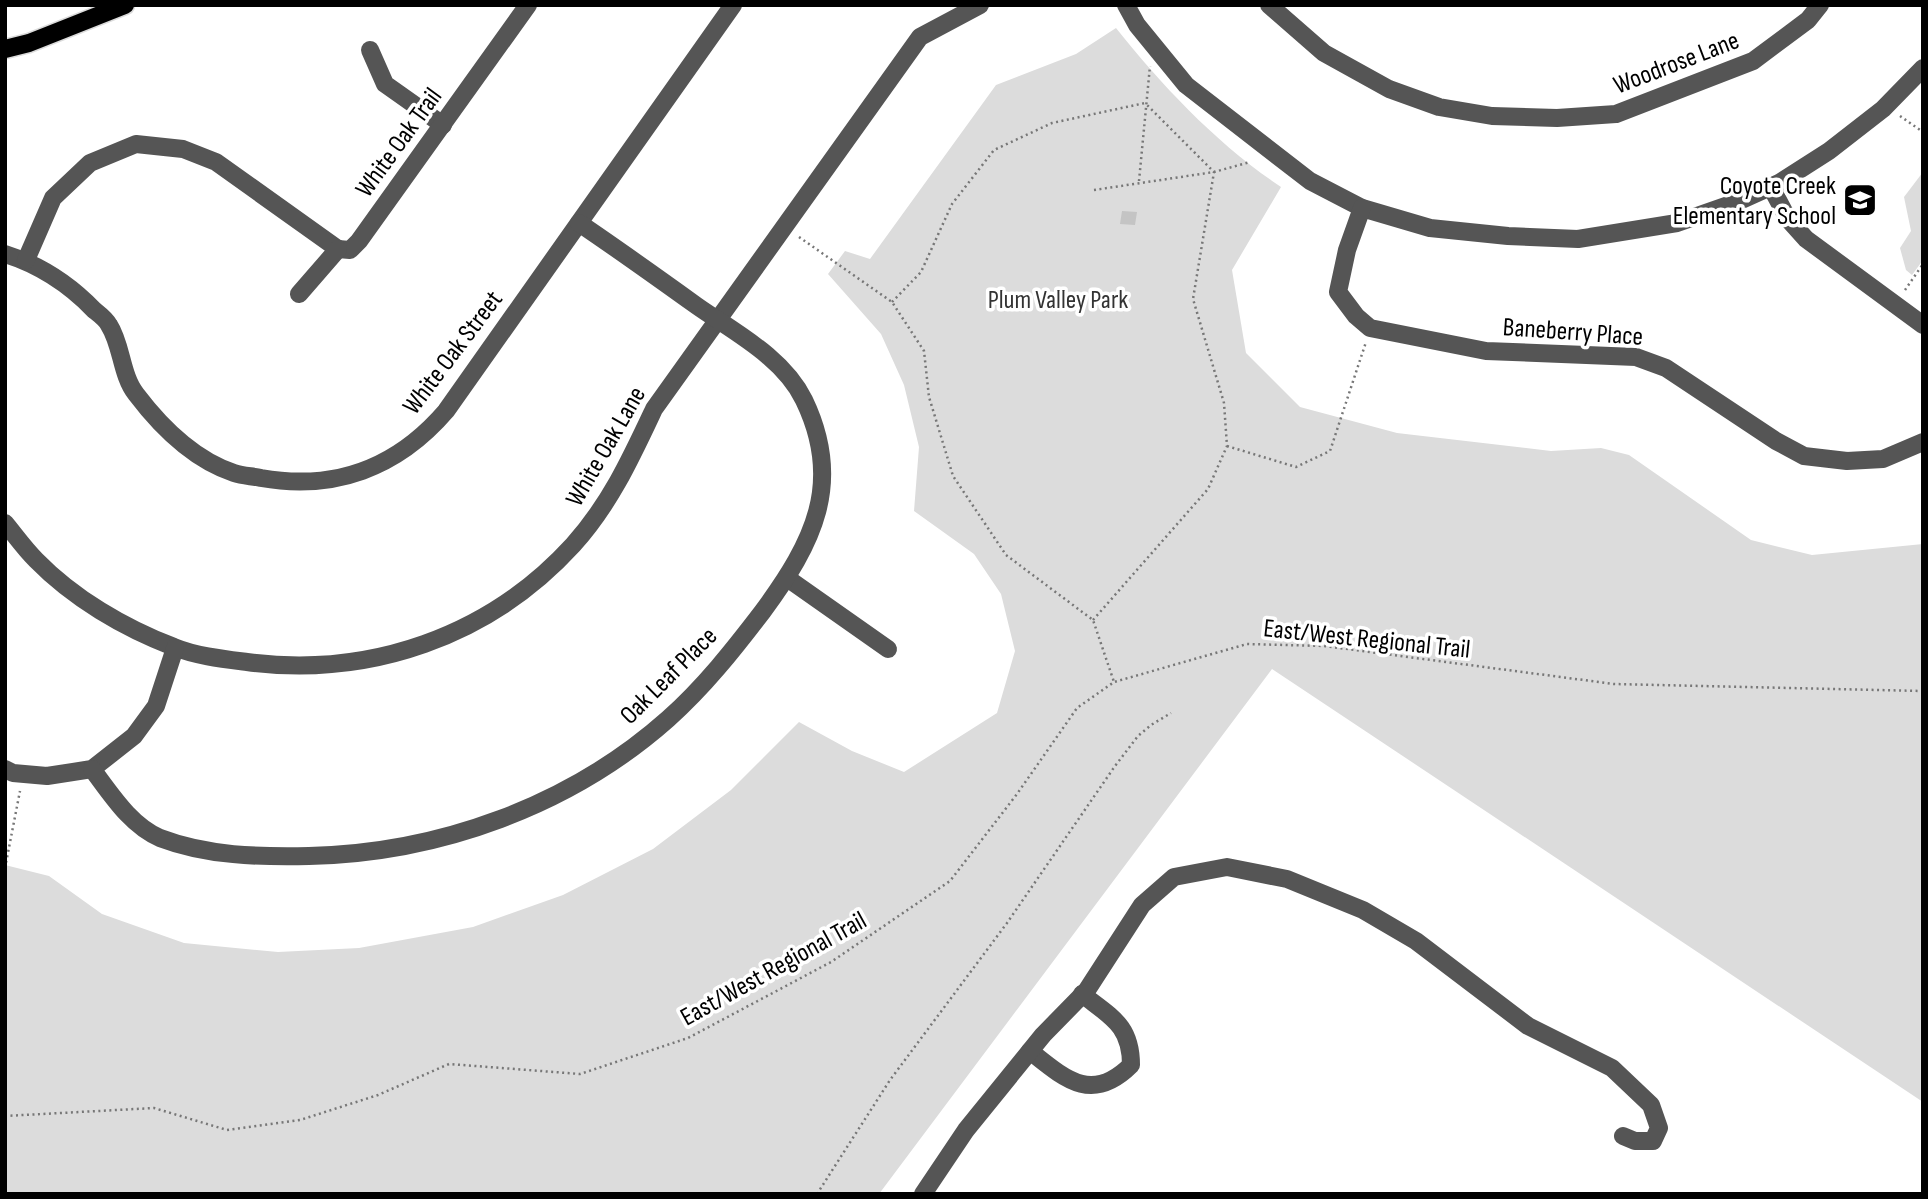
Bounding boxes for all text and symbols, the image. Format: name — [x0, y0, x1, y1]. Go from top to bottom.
street label: Woodrose Lane — [1609, 25, 1744, 102]
street label: White Oak Trail — [349, 82, 449, 203]
place label: Coyote Creek Elementary School — [1673, 171, 1836, 232]
school or university icon: Coyote Creek Elementary School — [1841, 181, 1879, 219]
street label: White Oak Street — [397, 285, 510, 421]
park label: Plum Valley Park — [988, 285, 1128, 316]
street label: Baneberry Place — [1502, 312, 1644, 353]
street label: White Oak Lane — [560, 381, 653, 512]
street label: East/West Regional Trail — [1262, 613, 1472, 666]
street label: Oak Leaf Place — [614, 621, 724, 731]
street label: East/West Regional Trail — [675, 905, 872, 1033]

